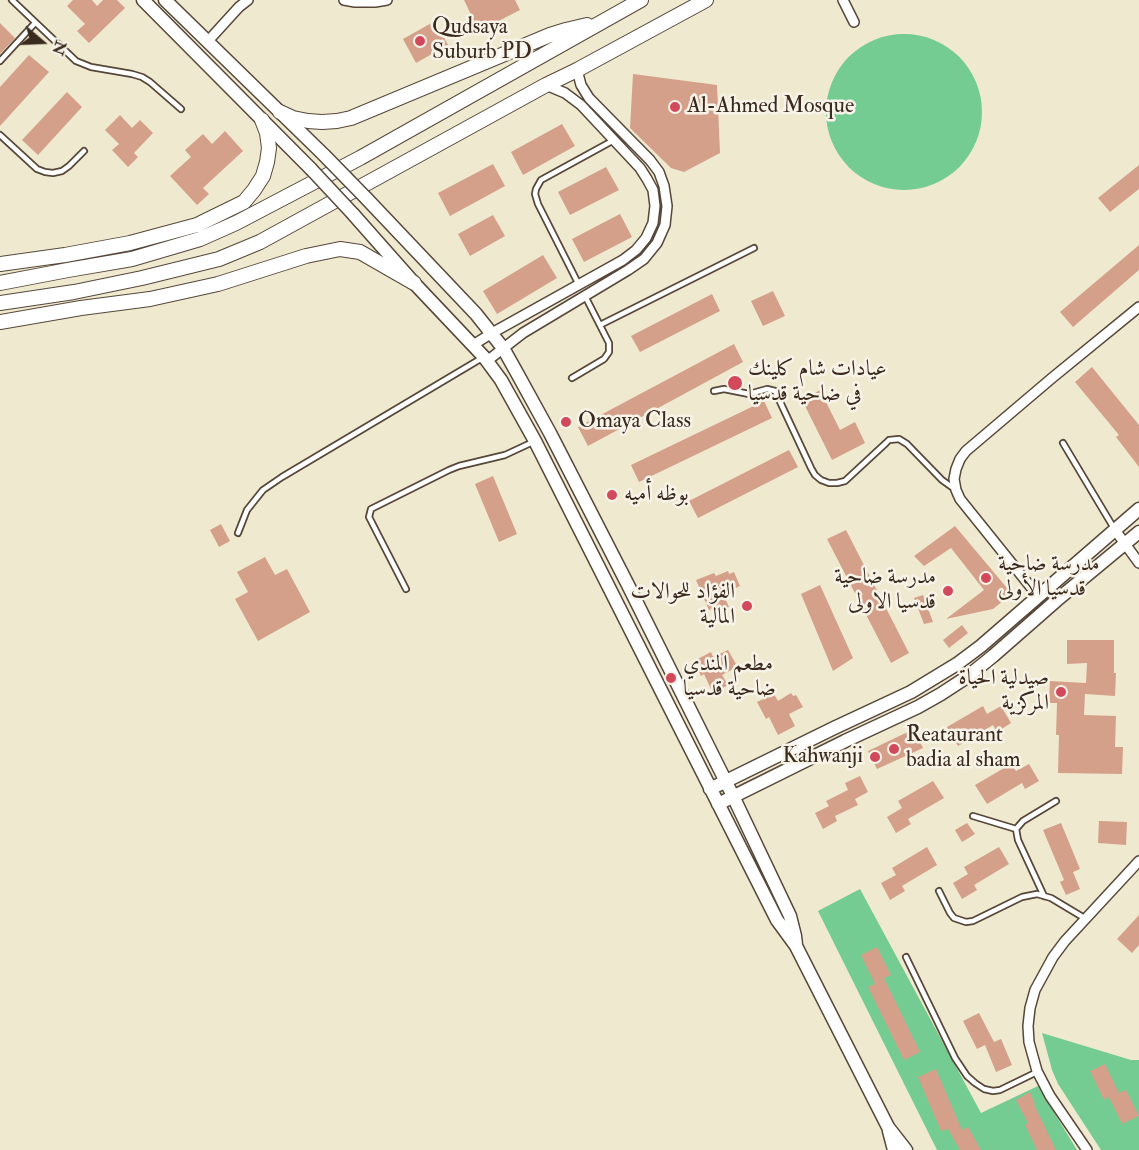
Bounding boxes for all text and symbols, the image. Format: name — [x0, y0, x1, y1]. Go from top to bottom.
north arrow — [12, 12, 72, 72]
place label: Qudsaya Suburb PD — [432, 15, 532, 66]
marker: Qudsaya Suburb PD — [413, 34, 427, 48]
text: N — [47, 38, 71, 58]
place label: Al-Ahmed Mosque — [687, 94, 854, 120]
marker: Al-Ahmed Mosque — [668, 100, 682, 114]
place label: عيادات شام كلينك في ضاحية قدسيا — [748, 357, 887, 408]
marker: عيادات شام كلينك في ضاحية قدسيا — [726, 374, 744, 392]
place label: Omaya Class — [578, 409, 691, 435]
marker: Omaya Class — [559, 415, 573, 429]
place label: بوظه أميه — [624, 482, 689, 508]
marker: بوظه أميه — [605, 488, 619, 502]
place label: مدرسة ضاحية قدسيا الأولى — [998, 552, 1100, 604]
place label: مدرسة ضاحية قدسيا الاولى — [834, 565, 936, 616]
marker: مدرسة ضاحية قدسيا الأولى — [979, 571, 993, 585]
place label: الفؤاد للحوالات المالية — [630, 580, 735, 632]
marker: مدرسة ضاحية قدسيا الاولى — [941, 584, 955, 598]
marker: الفؤاد للحوالات المالية — [740, 599, 754, 613]
place label: مطعم المندي ضاحية قدسيا — [683, 652, 776, 704]
place label: صيدلية الحياة المركزية — [959, 666, 1049, 718]
marker: مطعم المندي ضاحية قدسيا — [664, 671, 678, 685]
marker: صيدلية الحياة المركزية — [1054, 685, 1068, 699]
place label: Reataurant badia al sham — [906, 723, 1021, 774]
marker: Reataurant badia al sham — [887, 742, 901, 756]
place label: Kahwanji — [783, 744, 863, 770]
marker: Kahwanji — [868, 750, 882, 764]

